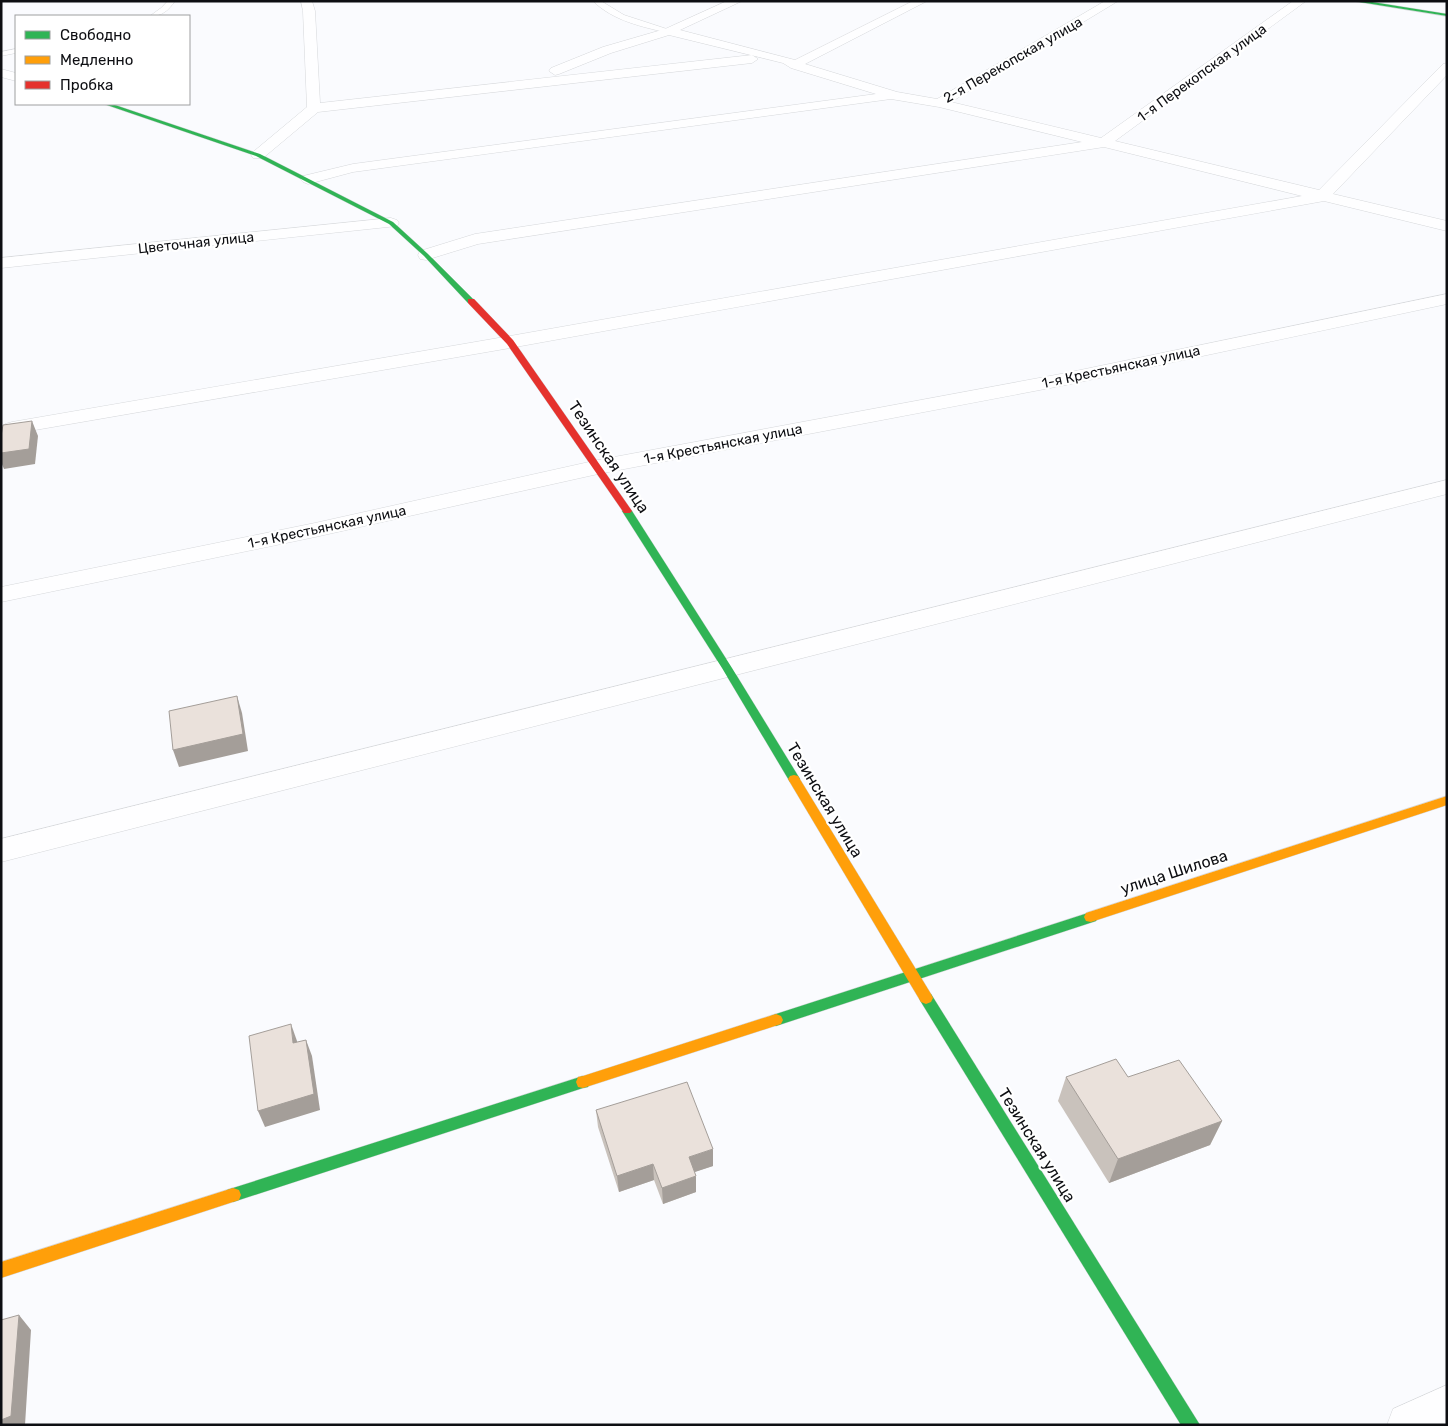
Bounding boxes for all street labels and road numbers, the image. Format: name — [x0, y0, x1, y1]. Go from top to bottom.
street label: 2-я Перекопская улица — [941, 13, 1085, 107]
street label: 1-я Перекопская улица — [1134, 20, 1270, 126]
street label: Цветочная улица — [137, 228, 255, 258]
street label: 1-я Крестьянская улица — [1040, 342, 1202, 392]
street label: Тезинская улица — [565, 397, 653, 517]
street label: 1-я Крестьянская улица — [642, 420, 804, 468]
street label: 1-я Крестьянская улица — [246, 502, 408, 552]
street label: Тезинская улица — [783, 739, 867, 861]
street label: улица Шилова — [1118, 846, 1230, 898]
street label: Тезинская улица — [994, 1084, 1080, 1206]

